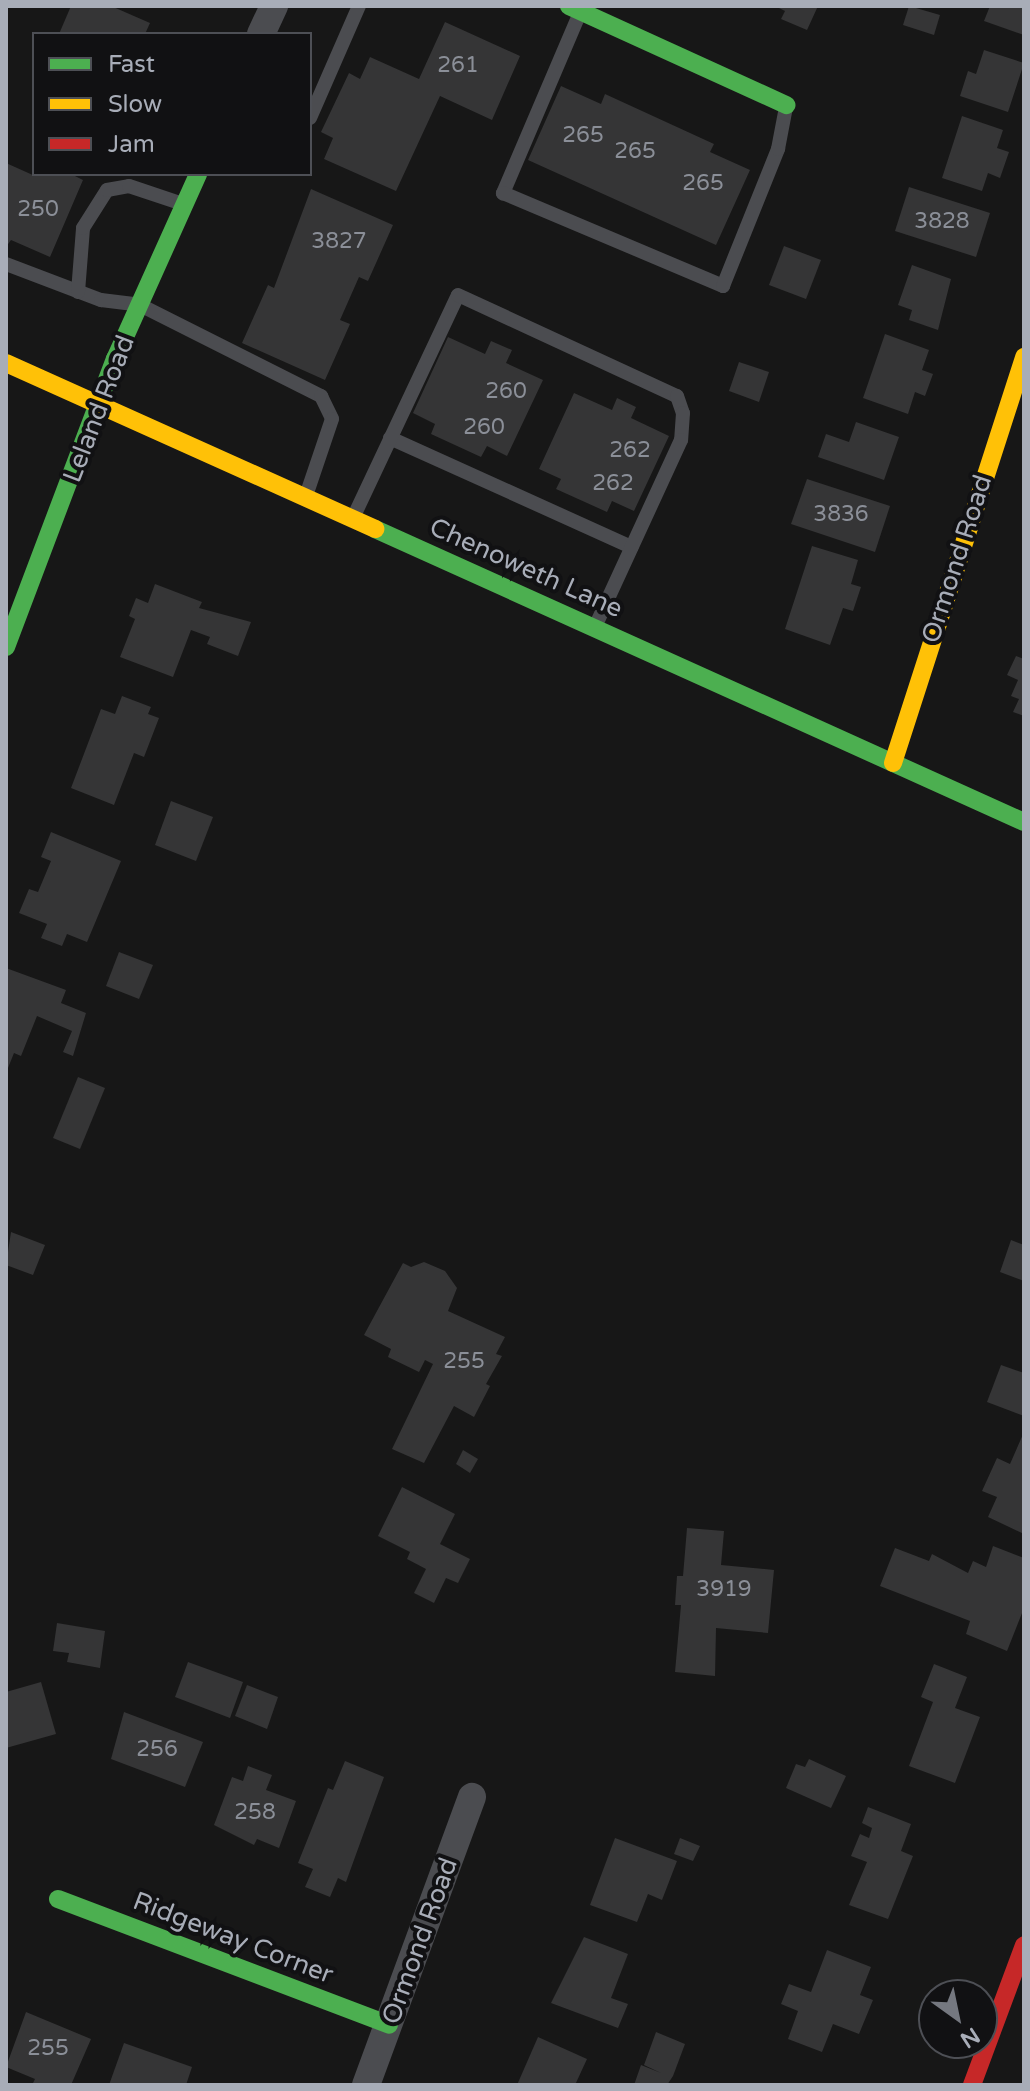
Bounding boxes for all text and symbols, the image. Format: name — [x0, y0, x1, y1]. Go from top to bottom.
legend — [32, 32, 312, 176]
text: Fast — [108, 50, 155, 79]
house number: 261 — [437, 53, 479, 79]
text: Slow — [108, 90, 162, 119]
house number: 265 — [562, 123, 604, 149]
text: Jam — [108, 130, 155, 159]
house number: 265 — [614, 139, 656, 165]
house number: 265 — [682, 171, 724, 197]
house number: 250 — [17, 197, 59, 223]
house number: 3828 — [914, 209, 970, 235]
house number: 3827 — [311, 229, 367, 255]
street label: Leland Road — [57, 331, 141, 487]
house number: 260 — [485, 379, 527, 405]
house number: 260 — [463, 415, 505, 441]
house number: 262 — [609, 438, 651, 464]
house number: 262 — [592, 471, 634, 497]
street label: Ormond Road — [915, 471, 999, 647]
house number: 3836 — [813, 502, 869, 528]
street label: Chenoweth Lane — [425, 511, 627, 625]
house number: 255 — [443, 1349, 485, 1375]
house number: 3919 — [696, 1577, 752, 1603]
house number: 256 — [136, 1737, 178, 1763]
house number: 258 — [234, 1800, 276, 1826]
street label: Ormond Road — [375, 1854, 465, 2028]
street label: Ridgeway Corner — [129, 1885, 337, 1991]
north arrow — [918, 1979, 998, 2059]
text: N — [955, 2022, 984, 2053]
house number: 255 — [27, 2036, 69, 2062]

